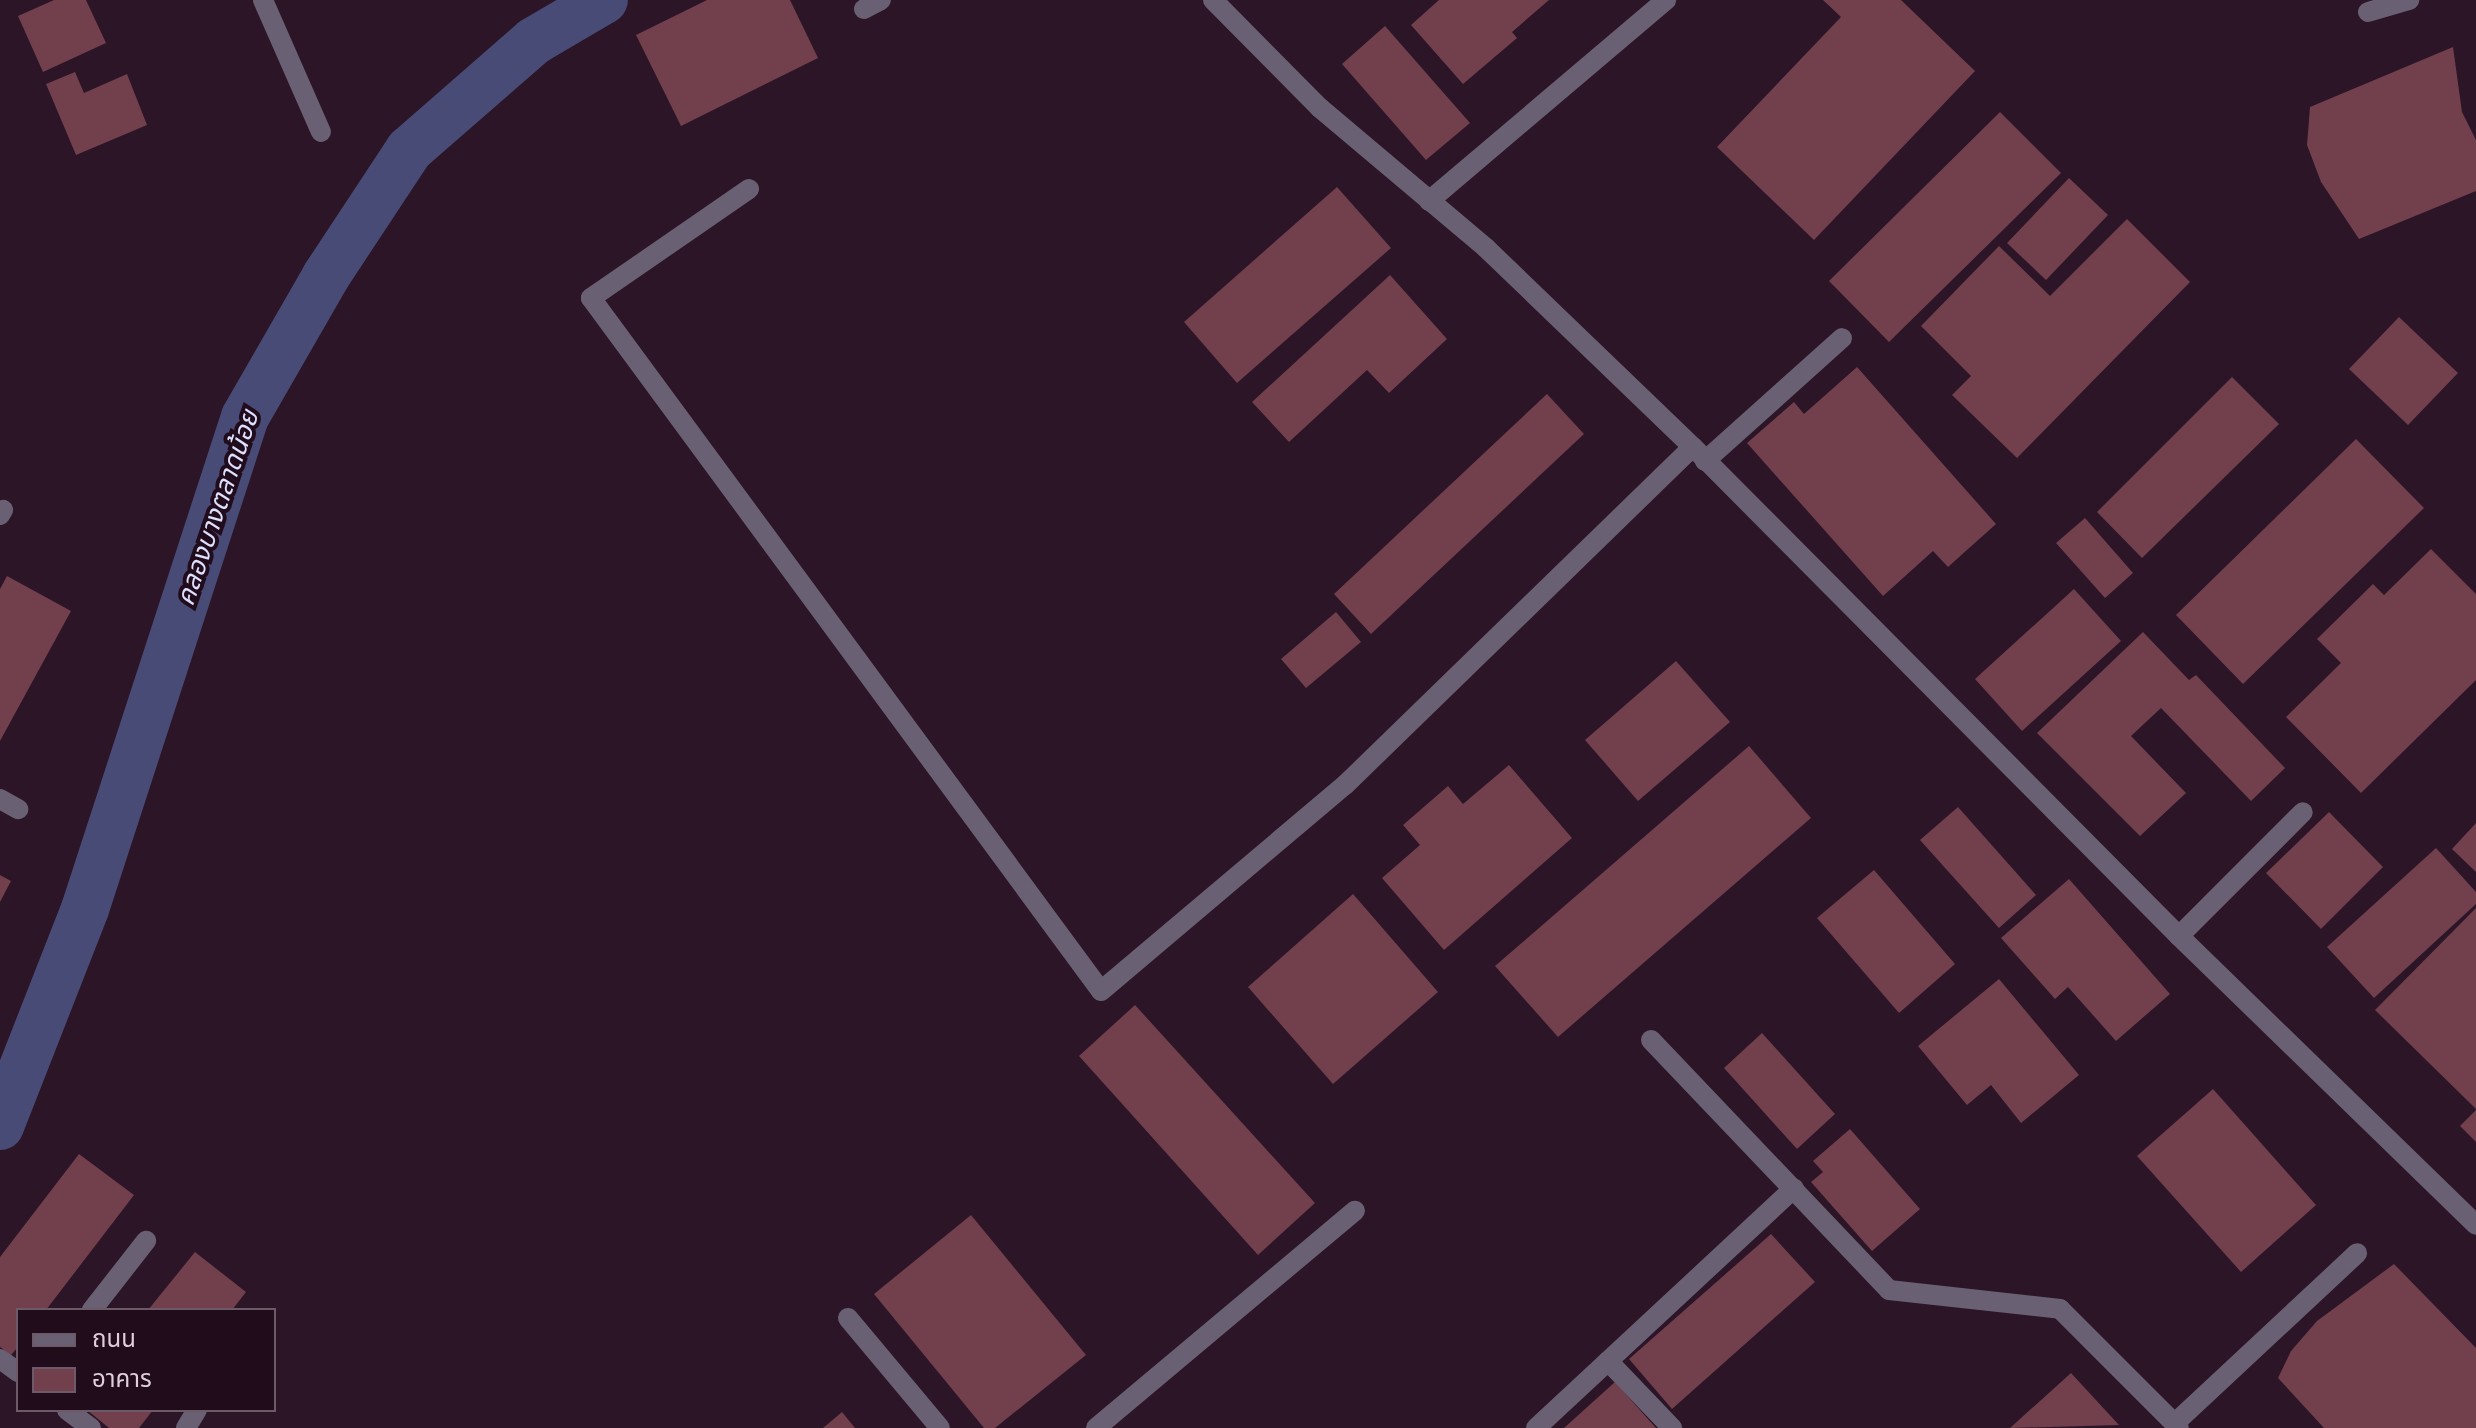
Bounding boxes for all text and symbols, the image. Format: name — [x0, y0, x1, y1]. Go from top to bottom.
water label: คลองบางตลาดน้อย — [170, 406, 266, 610]
legend — [16, 1308, 276, 1412]
text: ถนน — [92, 1325, 136, 1352]
text: อาคาร — [92, 1365, 152, 1392]

